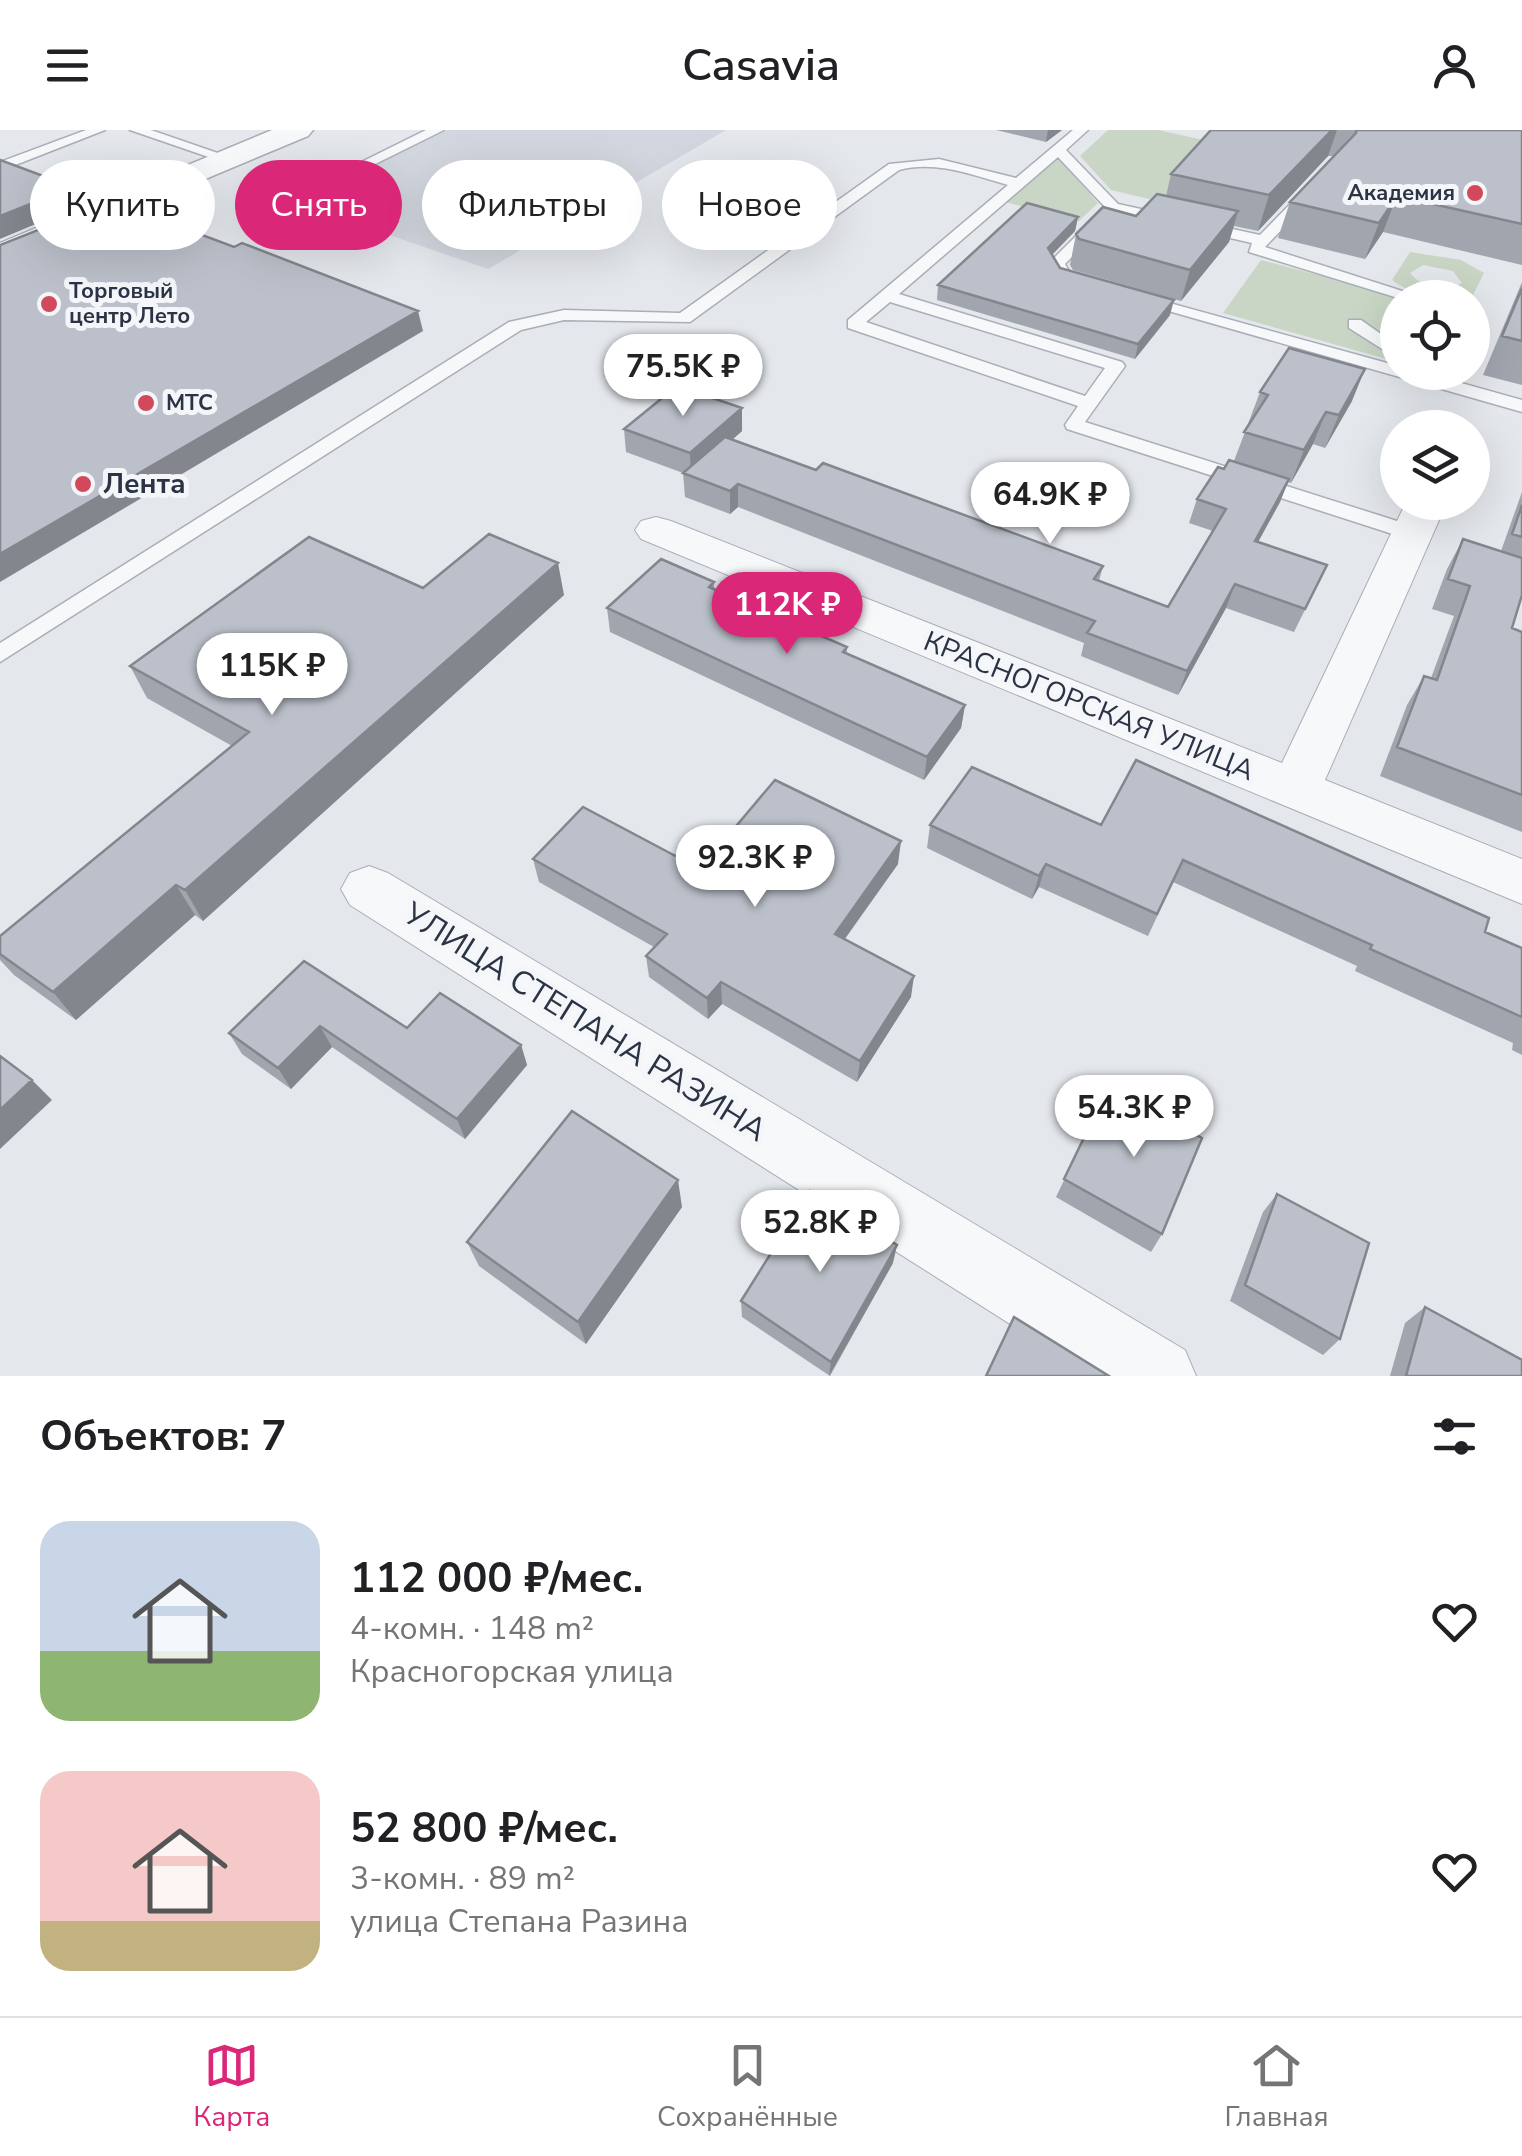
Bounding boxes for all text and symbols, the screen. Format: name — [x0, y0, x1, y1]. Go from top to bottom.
text: Casavia — [682, 35, 840, 96]
icon: menu — [40, 38, 95, 93]
icon: person — [1427, 38, 1482, 93]
chip: Купить — [30, 160, 215, 250]
chip: Снять — [235, 160, 402, 250]
chip: Фильтры — [422, 160, 642, 250]
chip: Новое — [662, 160, 837, 250]
place label: Академия — [1347, 178, 1455, 208]
marker: Академия — [1464, 182, 1486, 204]
place label: Торговый центр Лето — [69, 276, 190, 331]
map controls — [1380, 280, 1490, 520]
button: locate — [1380, 280, 1490, 390]
marker: Торговый центр Лето — [38, 293, 60, 315]
pin: 75.5K ₽ — [591, 334, 775, 419]
text: 75.5K ₽ — [626, 345, 740, 388]
place label: МТС — [166, 388, 213, 418]
marker: МТС — [135, 392, 157, 414]
button: layers — [1380, 410, 1490, 520]
pin: 64.9K ₽ — [958, 462, 1142, 547]
place label: Лента — [103, 465, 186, 503]
marker: Лента — [72, 473, 94, 495]
text: 64.9K ₽ — [993, 473, 1107, 516]
pin: 112K ₽ — [706, 572, 868, 657]
text: 112K ₽ — [734, 583, 840, 626]
street label: КРАСНОГОРСКАЯ УЛИЦА — [918, 622, 1260, 790]
pin: 115K ₽ — [191, 633, 353, 718]
text: 115K ₽ — [219, 644, 325, 687]
pin: 92.3K ₽ — [663, 825, 847, 910]
text: 92.3K ₽ — [698, 836, 812, 879]
street label: УЛИЦА СТЕПАНА РАЗИНА — [394, 892, 775, 1152]
pin: 54.3K ₽ — [1042, 1075, 1226, 1160]
text: 54.3K ₽ — [1077, 1086, 1191, 1129]
pin: 52.8K ₽ — [728, 1190, 912, 1275]
text: 52.8K ₽ — [763, 1201, 877, 1244]
text: Объектов: 7 — [40, 1408, 286, 1465]
icon: filters — [1427, 1409, 1482, 1464]
text: 112 000 ₽/мес. — [350, 1550, 643, 1607]
icon: home — [120, 1561, 240, 1681]
icon: heart — [1427, 1594, 1482, 1649]
text: 4-комн. · 148 m² — [350, 1607, 594, 1650]
text: Красногорская улица — [350, 1650, 674, 1693]
text: 52 800 ₽/мес. — [350, 1800, 618, 1857]
icon: home — [120, 1811, 240, 1931]
icon: heart — [1427, 1844, 1482, 1899]
text: 3-комн. · 89 m² — [350, 1857, 575, 1900]
text: улица Степана Разина — [350, 1900, 688, 1943]
tab: Карта — [193, 2038, 270, 2136]
tab: Сохранённые — [657, 2038, 838, 2136]
tab: Главная — [1224, 2038, 1329, 2136]

